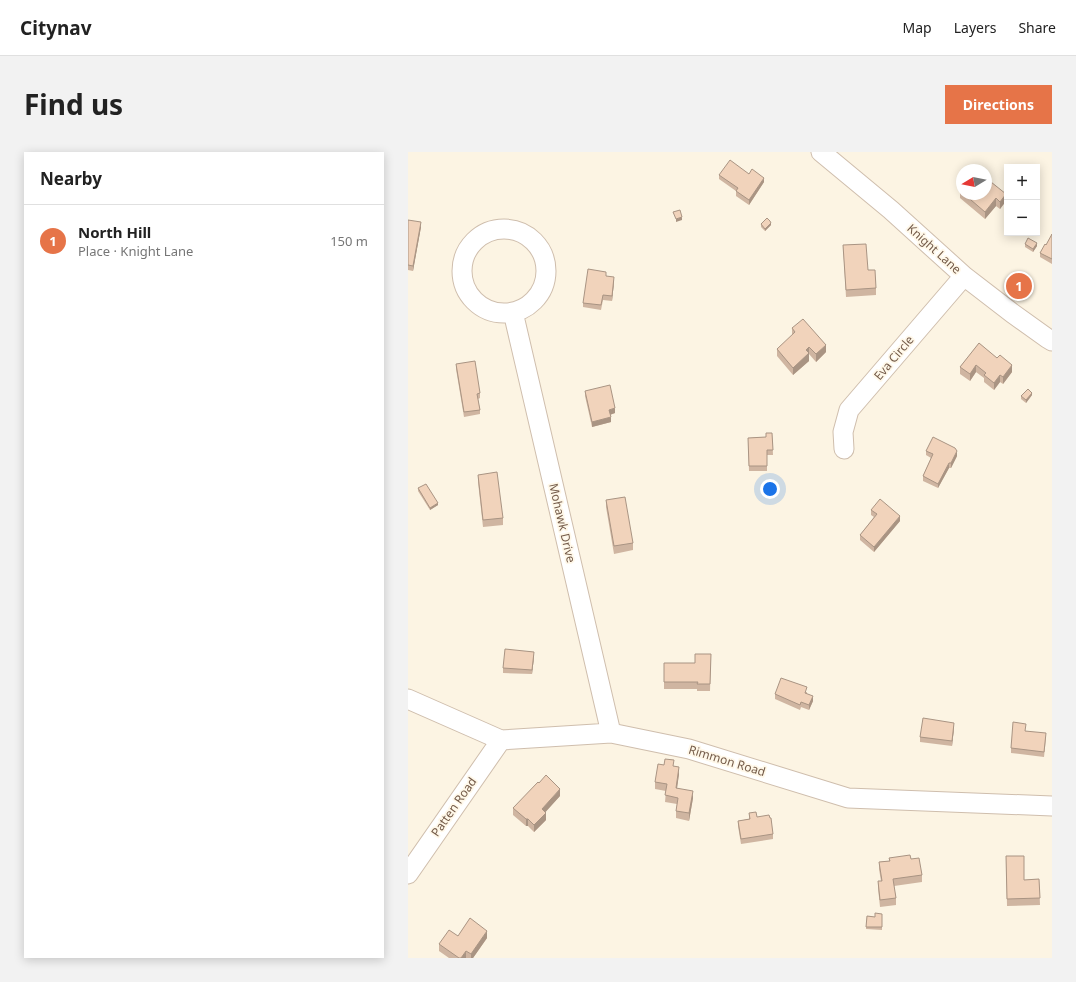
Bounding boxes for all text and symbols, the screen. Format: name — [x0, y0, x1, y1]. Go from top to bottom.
text: Citynav — [20, 15, 92, 41]
text: Map — [903, 18, 932, 37]
text: Layers — [954, 18, 996, 37]
text: Share — [1018, 18, 1056, 37]
text: Find us — [24, 85, 123, 123]
button: Directions — [945, 85, 1052, 124]
north arrow — [956, 164, 992, 200]
map controls — [1004, 164, 1040, 236]
button: + — [1004, 164, 1040, 200]
text: Nearby — [40, 167, 102, 190]
button: − — [1004, 200, 1040, 236]
street label: Knight Lane — [904, 220, 965, 278]
text: North Hill — [78, 222, 151, 242]
text: 1 — [49, 232, 57, 250]
text: 150 m — [330, 232, 368, 250]
text: Place · Knight Lane — [78, 242, 193, 260]
pin: 1 — [1006, 271, 1032, 301]
street label: Eva Circle — [870, 331, 918, 384]
your location — [760, 479, 780, 499]
street label: Mohawk Drive — [545, 482, 580, 564]
street label: Rimmon Road — [687, 741, 768, 780]
street label: Patten Road — [427, 774, 480, 840]

